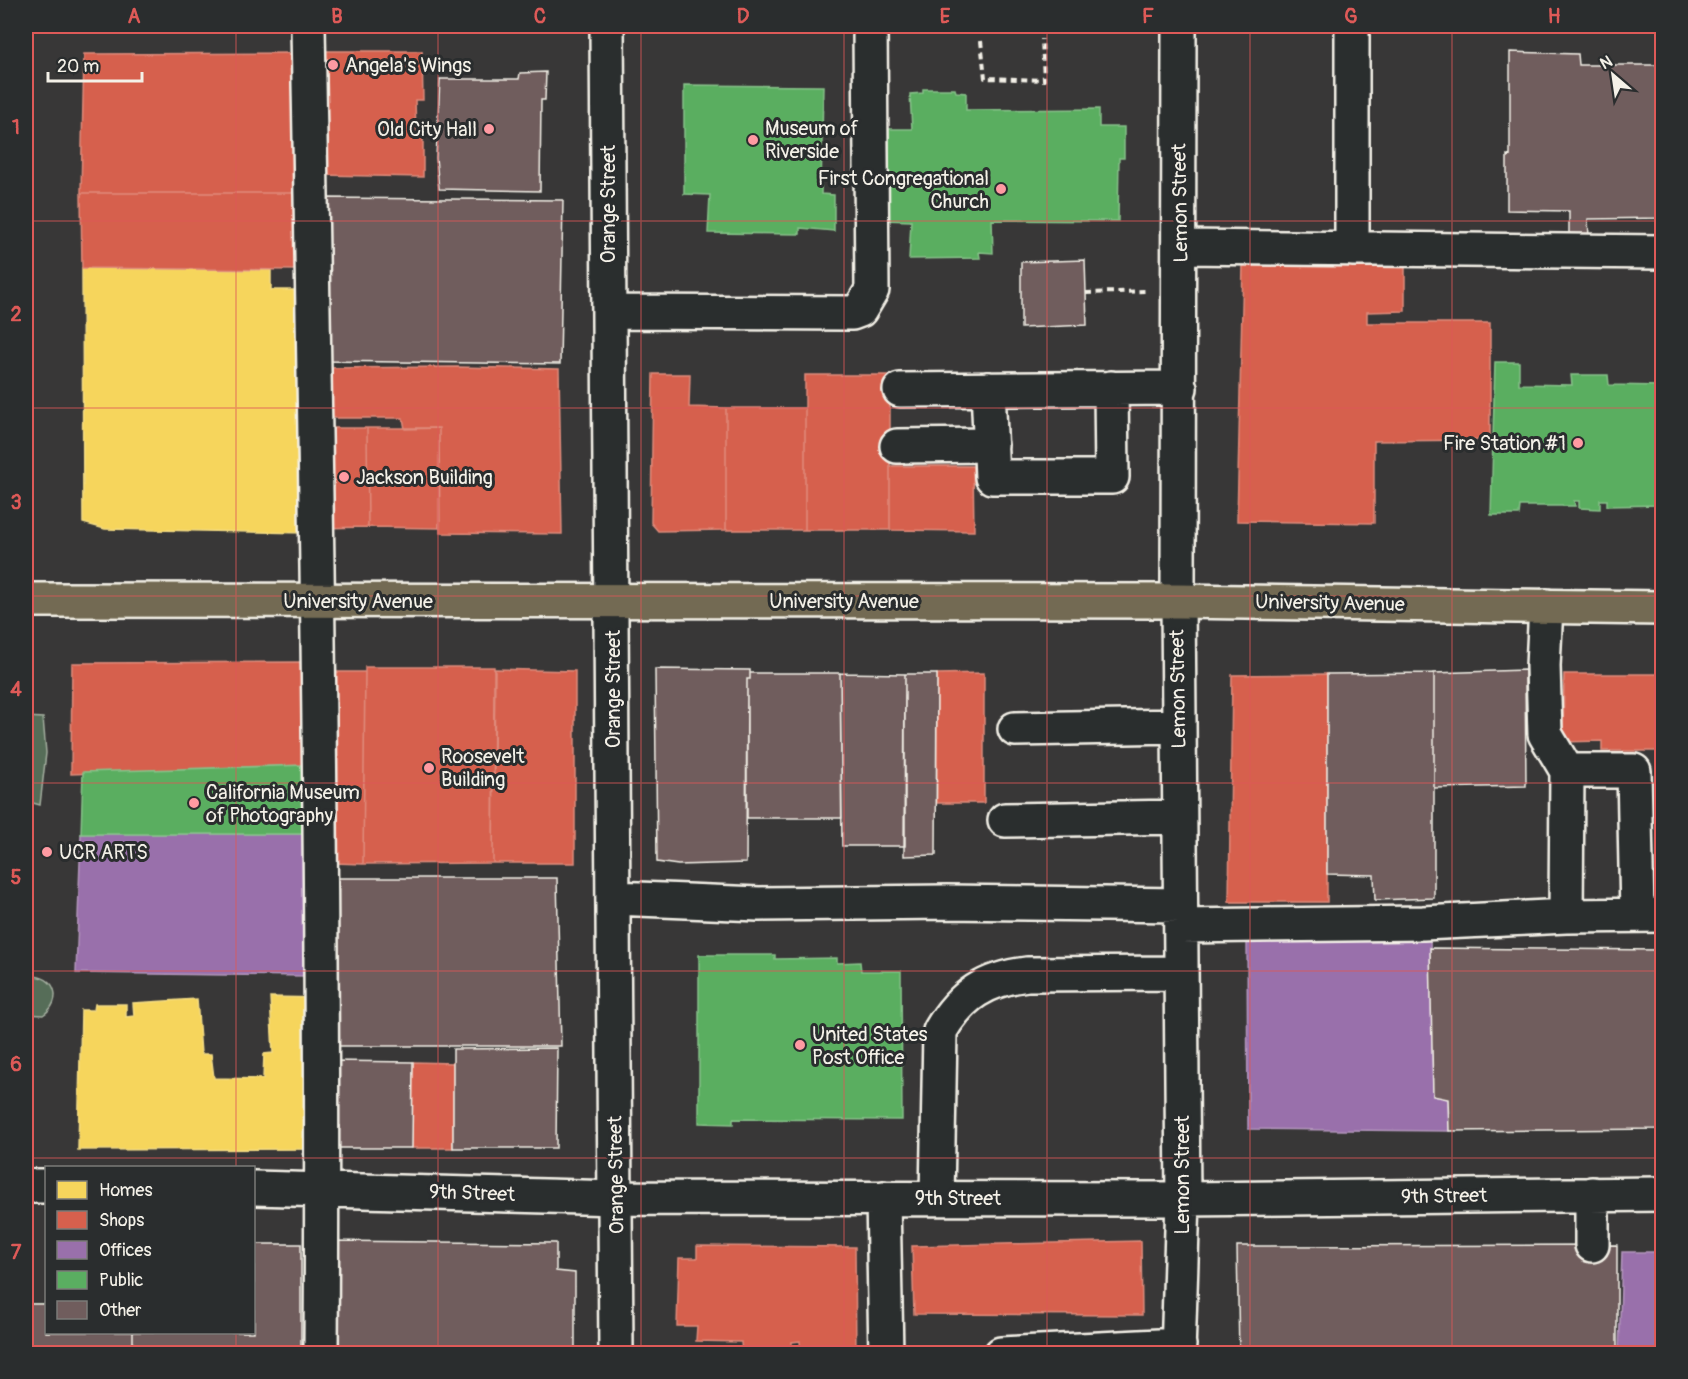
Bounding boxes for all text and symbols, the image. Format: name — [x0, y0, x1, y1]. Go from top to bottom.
text: A — [128, 4, 141, 29]
text: B — [331, 4, 343, 29]
text: C — [534, 4, 546, 29]
text: D — [737, 4, 750, 29]
text: E — [940, 4, 951, 29]
text: F — [1142, 4, 1154, 29]
text: G — [1344, 4, 1358, 29]
text: H — [1548, 4, 1561, 29]
scale bar — [48, 45, 142, 83]
north arrow — [1583, 45, 1643, 105]
text: N — [1597, 51, 1616, 74]
place label: Angela's Wings — [345, 53, 471, 78]
text: 20 m — [57, 55, 99, 78]
marker: Angela's Wings — [326, 58, 340, 72]
text: 1 — [12, 115, 20, 140]
place label: Museum of Riverside — [765, 116, 859, 164]
place label: Old City Hall — [377, 117, 477, 142]
marker: Old City Hall — [482, 122, 496, 136]
marker: Museum of Riverside — [746, 133, 760, 147]
street label: Lemon Street — [1166, 142, 1194, 263]
street label: Orange Street — [596, 144, 621, 263]
place label: First Congregational Church — [818, 166, 989, 214]
marker: First Congregational Church — [994, 182, 1008, 196]
text: 2 — [10, 302, 22, 327]
place label: Fire Station #1 — [1443, 431, 1566, 456]
marker: Fire Station #1 — [1571, 436, 1585, 450]
place label: Jackson Building — [356, 465, 493, 490]
marker: Jackson Building — [337, 470, 351, 484]
text: 3 — [10, 490, 22, 515]
street label: University Avenue — [283, 589, 433, 614]
street label: University Avenue — [769, 589, 919, 614]
street label: University Avenue — [1255, 589, 1405, 617]
street label: Lemon Street — [1164, 628, 1192, 749]
street label: Orange Street — [601, 629, 626, 748]
text: 4 — [10, 677, 22, 702]
place label: Roosevelt Building — [441, 744, 525, 792]
marker: Roosevelt Building — [422, 761, 436, 775]
place label: California Museum of Photography — [206, 780, 360, 828]
marker: California Museum of Photography — [187, 796, 201, 810]
place label: UCR ARTS — [59, 840, 148, 865]
marker: UCR ARTS — [40, 845, 54, 859]
text: 5 — [11, 865, 22, 890]
place label: United States Post Office — [812, 1022, 928, 1070]
marker: United States Post Office — [793, 1038, 807, 1052]
text: 6 — [10, 1052, 22, 1077]
street label: Lemon Street — [1170, 1114, 1195, 1235]
street label: Orange Street — [602, 1115, 630, 1234]
legend — [45, 1166, 255, 1334]
text: Homes — [99, 1179, 152, 1202]
street label: 9th Street — [428, 1179, 517, 1207]
street label: 9th Street — [1401, 1183, 1488, 1209]
street label: 9th Street — [915, 1186, 1002, 1211]
text: Shops — [99, 1209, 144, 1232]
text: Offices — [99, 1239, 151, 1262]
text: 7 — [11, 1240, 22, 1265]
text: Public — [99, 1269, 143, 1292]
text: Other — [99, 1299, 142, 1322]

